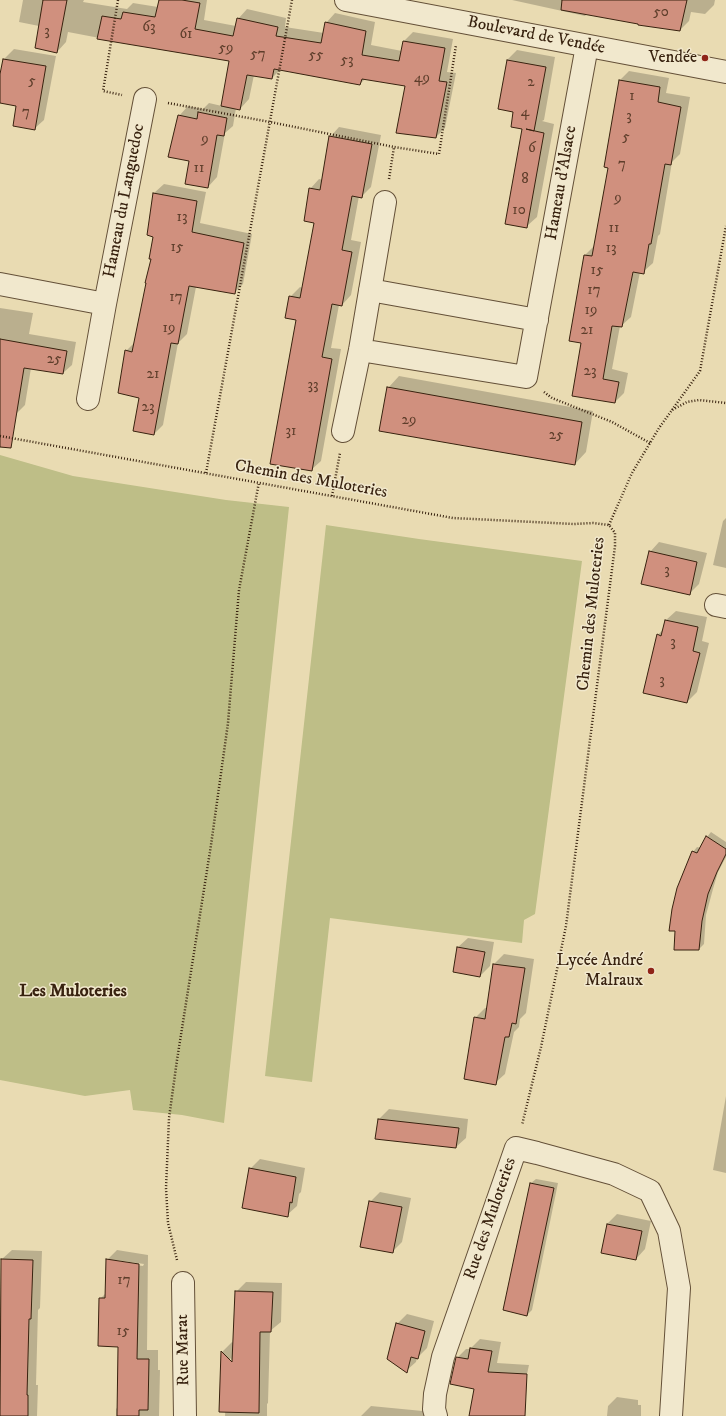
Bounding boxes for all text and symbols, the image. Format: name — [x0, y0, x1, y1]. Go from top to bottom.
house number: 50 — [653, 4, 669, 22]
street label: Boulevard de Vendée — [465, 13, 607, 59]
house number: 63 — [142, 19, 156, 37]
house number: 3 — [44, 23, 50, 41]
house number: 61 — [179, 26, 193, 44]
house number: 59 — [219, 40, 233, 58]
house number: 57 — [250, 46, 266, 64]
house number: 55 — [309, 47, 323, 65]
place label: Vendée — [649, 48, 697, 68]
house number: 53 — [340, 52, 354, 70]
marker: Vendée — [700, 53, 710, 63]
house number: 49 — [414, 70, 430, 88]
house number: 5 — [28, 73, 36, 91]
house number: 2 — [527, 74, 535, 92]
house number: 1 — [629, 88, 635, 106]
house number: 7 — [22, 104, 30, 122]
house number: 4 — [521, 104, 529, 122]
house number: 3 — [626, 108, 632, 126]
street label: Hameau du Languedoc — [100, 122, 150, 280]
street label: Hameau d'Alsace — [542, 124, 582, 242]
house number: 5 — [622, 129, 630, 147]
house number: 9 — [201, 131, 209, 149]
house number: 6 — [528, 140, 536, 158]
house number: 7 — [618, 156, 626, 174]
house number: 11 — [193, 160, 205, 178]
house number: 8 — [521, 171, 529, 189]
house number: 9 — [614, 190, 622, 208]
house number: 10 — [512, 202, 526, 220]
house number: 13 — [176, 209, 188, 227]
house number: 11 — [608, 220, 620, 238]
house number: 15 — [171, 239, 183, 257]
house number: 13 — [605, 240, 617, 258]
house number: 15 — [591, 262, 603, 280]
house number: 17 — [587, 282, 601, 300]
house number: 17 — [169, 289, 183, 307]
house number: 19 — [585, 302, 597, 320]
house number: 19 — [163, 320, 175, 338]
house number: 21 — [581, 322, 593, 340]
house number: 25 — [47, 351, 61, 369]
house number: 23 — [584, 363, 596, 381]
house number: 21 — [147, 366, 159, 384]
house number: 33 — [307, 377, 319, 395]
house number: 23 — [142, 399, 154, 417]
house number: 29 — [402, 412, 416, 430]
house number: 31 — [285, 423, 297, 441]
house number: 25 — [549, 427, 563, 445]
street label: Chemin des Muloteries — [233, 457, 389, 503]
street label: Chemin des Muloteries — [574, 536, 610, 692]
house number: 3 — [664, 562, 670, 580]
house number: 3 — [670, 634, 676, 652]
house number: 3 — [659, 672, 665, 690]
place label: Lycée André Malraux — [556, 951, 643, 991]
marker: Lycée André Malraux — [646, 966, 656, 976]
district label: Les Muloteries — [19, 981, 127, 1003]
street label: Rue des Muloteries — [461, 1155, 521, 1283]
house number: 17 — [117, 1272, 131, 1290]
street label: Rue Marat — [173, 1314, 195, 1386]
house number: 15 — [117, 1323, 129, 1341]

